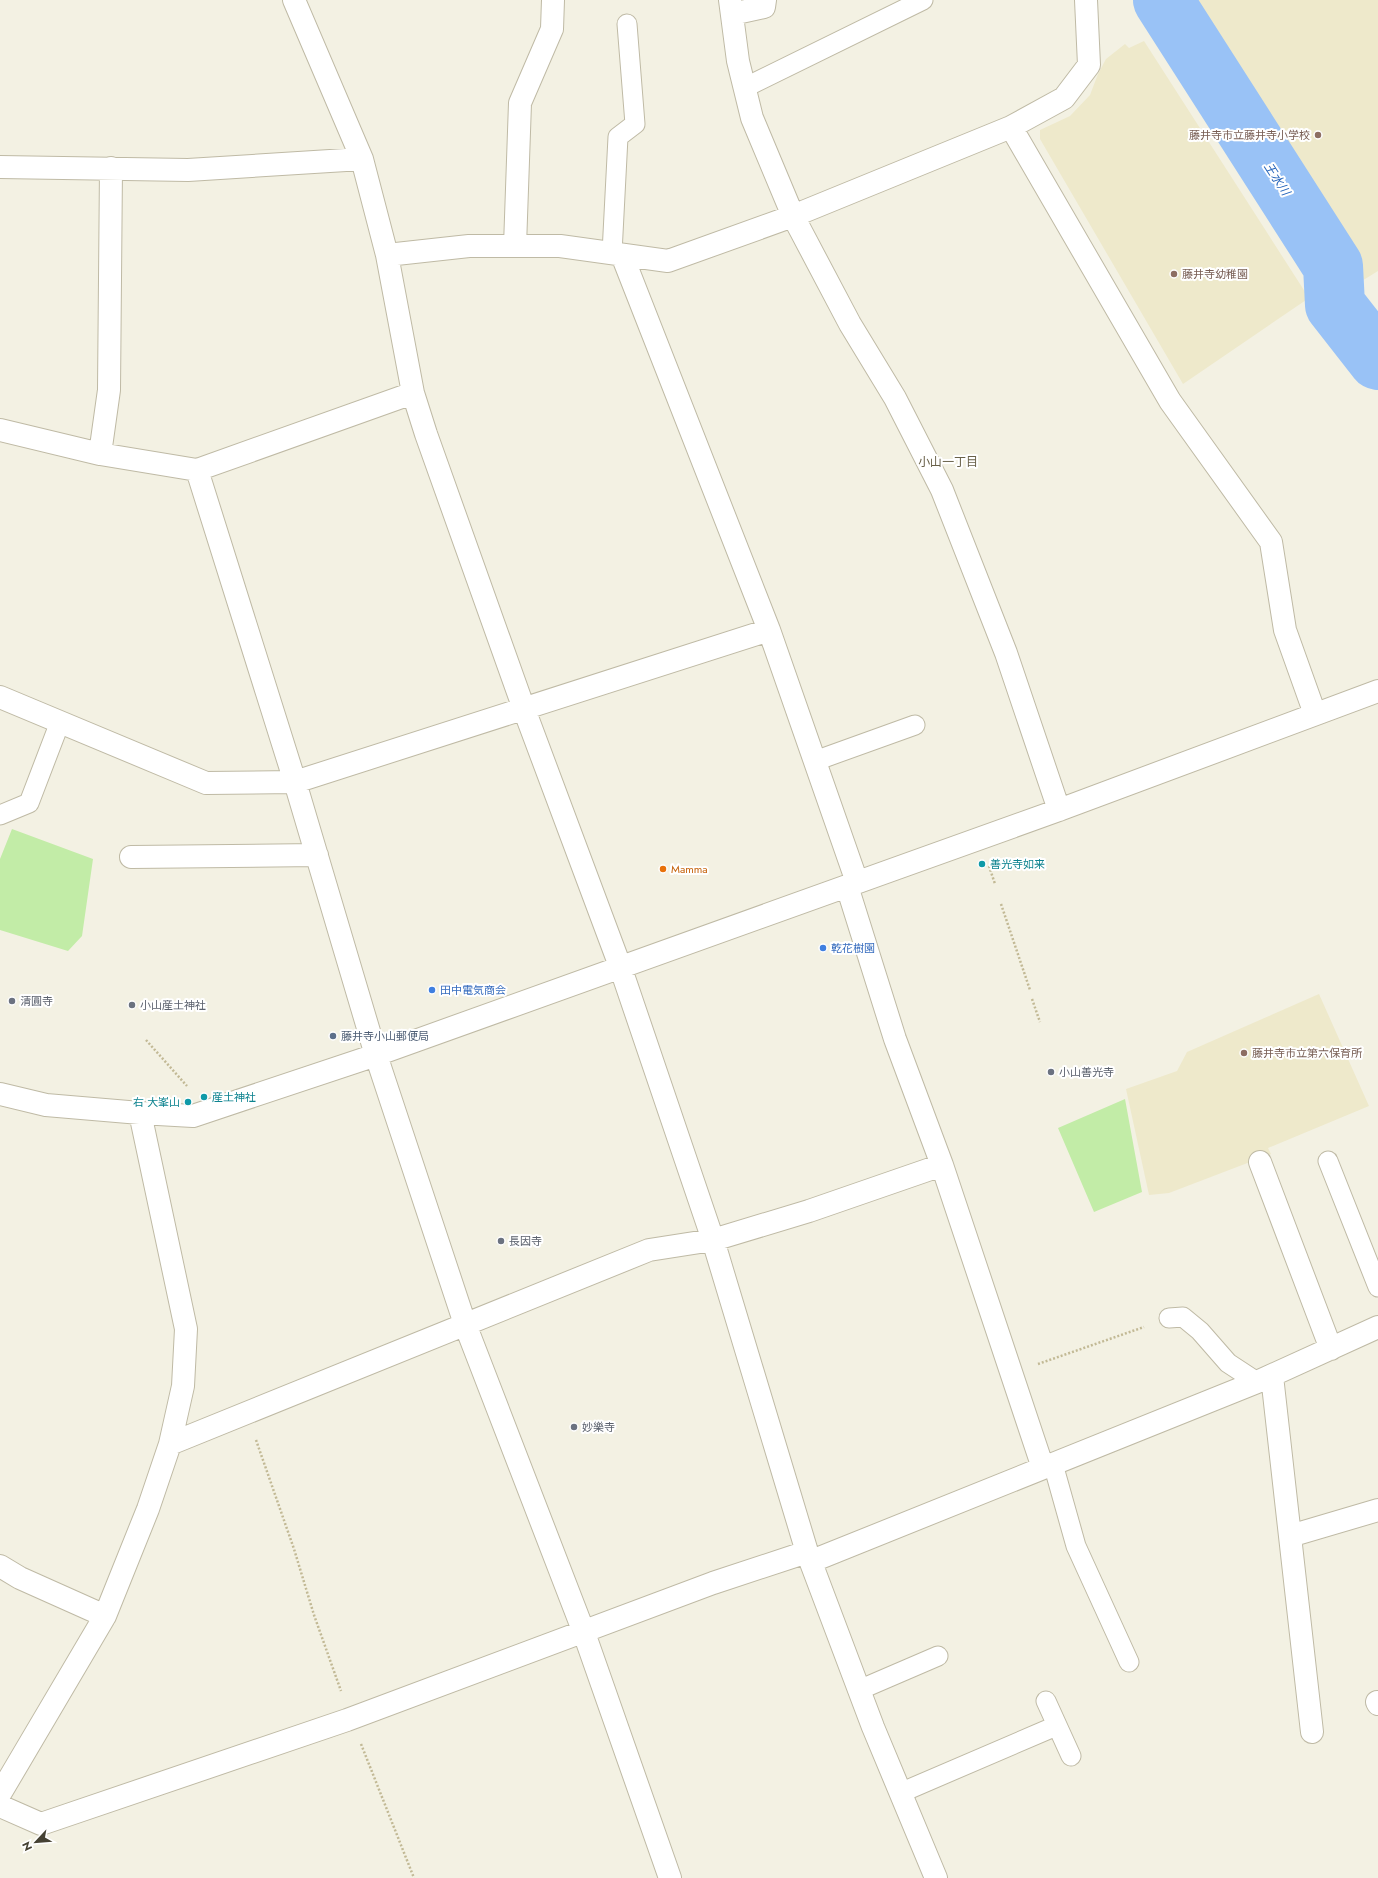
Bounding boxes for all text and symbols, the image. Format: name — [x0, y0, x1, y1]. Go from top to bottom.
place label: 藤井寺市立藤井寺小学校 — [1189, 127, 1310, 143]
marker: 藤井寺市立藤井寺小学校 — [1313, 130, 1323, 140]
water label: 王水川 — [1260, 159, 1295, 201]
place label: 藤井寺幼稚園 — [1182, 266, 1248, 282]
marker: 藤井寺幼稚園 — [1169, 269, 1179, 279]
district label: 小山一丁目 — [918, 453, 978, 471]
place label: 善光寺如来 — [990, 856, 1045, 872]
marker: 善光寺如来 — [977, 859, 987, 869]
place label: Mamma — [671, 861, 708, 877]
marker: Mamma — [658, 864, 668, 874]
place label: 乾花樹園 — [831, 940, 875, 956]
marker: 乾花樹園 — [818, 943, 828, 953]
place label: 田中電気商会 — [440, 982, 506, 998]
marker: 田中電気商会 — [427, 985, 437, 995]
place label: 清圓寺 — [20, 993, 53, 1009]
marker: 清圓寺 — [7, 996, 17, 1006]
place label: 小山産土神社 — [140, 997, 206, 1013]
marker: 小山産土神社 — [127, 1000, 137, 1010]
place label: 藤井寺小山郵便局 — [341, 1028, 429, 1044]
marker: 藤井寺小山郵便局 — [328, 1031, 338, 1041]
place label: 藤井寺市立第六保育所 — [1252, 1045, 1363, 1061]
marker: 藤井寺市立第六保育所 — [1239, 1048, 1249, 1058]
place label: 小山善光寺 — [1059, 1064, 1114, 1080]
marker: 小山善光寺 — [1046, 1067, 1056, 1077]
place label: 産土神社 — [212, 1089, 256, 1105]
marker: 産土神社 — [199, 1092, 209, 1102]
place label: 右 大峯山 — [133, 1094, 180, 1110]
marker: 右 大峯山 — [183, 1097, 193, 1107]
place label: 長因寺 — [509, 1233, 542, 1249]
marker: 長因寺 — [496, 1236, 506, 1246]
place label: 妙樂寺 — [582, 1419, 615, 1435]
marker: 妙樂寺 — [569, 1422, 579, 1432]
north arrow — [16, 1822, 56, 1862]
text: N — [18, 1839, 36, 1854]

